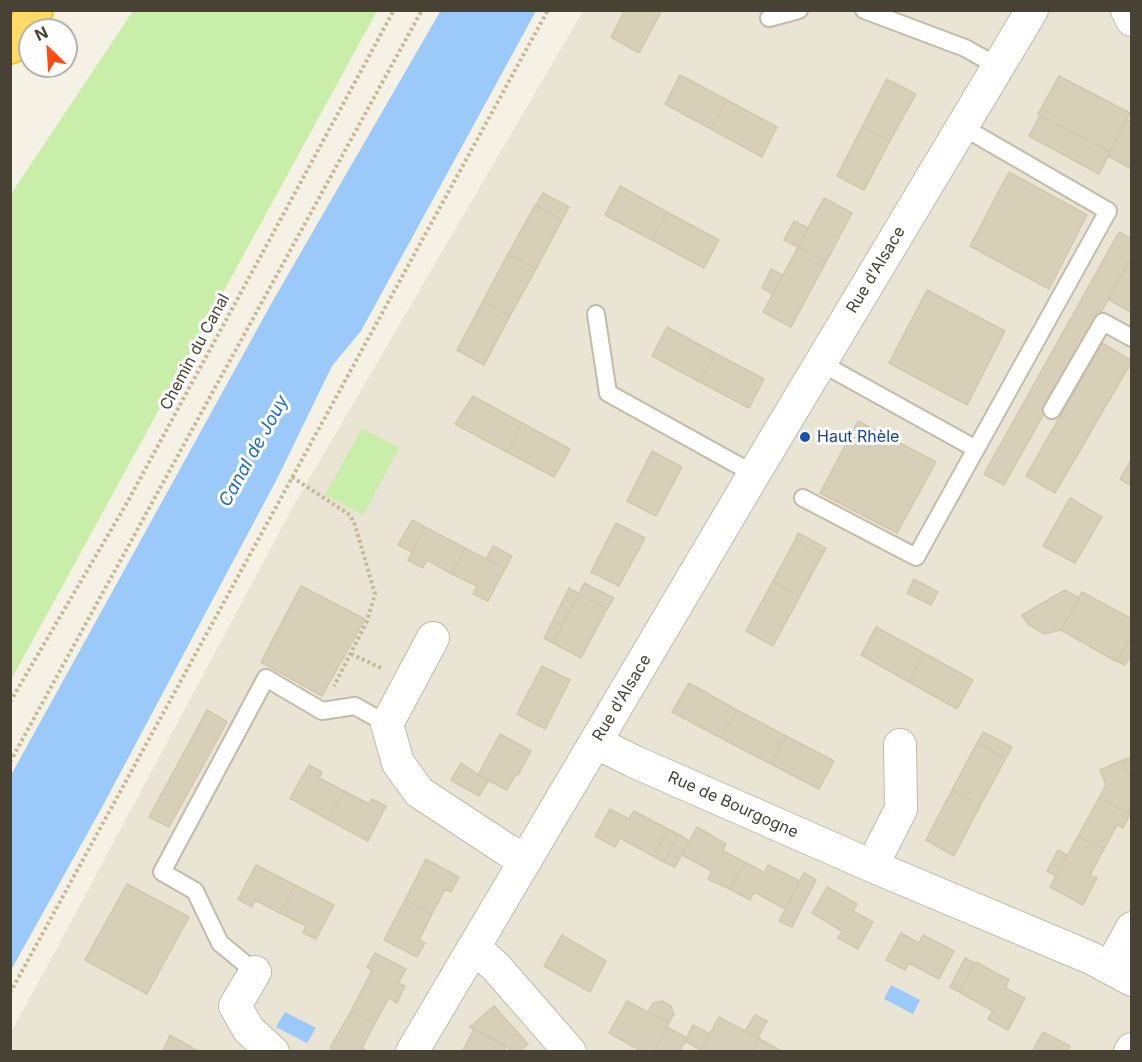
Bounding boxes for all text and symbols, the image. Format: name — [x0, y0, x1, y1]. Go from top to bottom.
north arrow — [18, 18, 78, 78]
text: N — [31, 22, 51, 45]
street label: Rue d'Alsace — [843, 223, 909, 317]
street label: Chemin du Canal — [156, 291, 234, 413]
water label: Canal de Jouy — [215, 392, 293, 510]
place label: Haut Rhèle — [817, 427, 899, 447]
marker: Haut Rhèle — [798, 430, 812, 444]
street label: Rue d'Alsace — [589, 651, 655, 745]
street label: Rue de Bourgogne — [665, 768, 801, 842]

